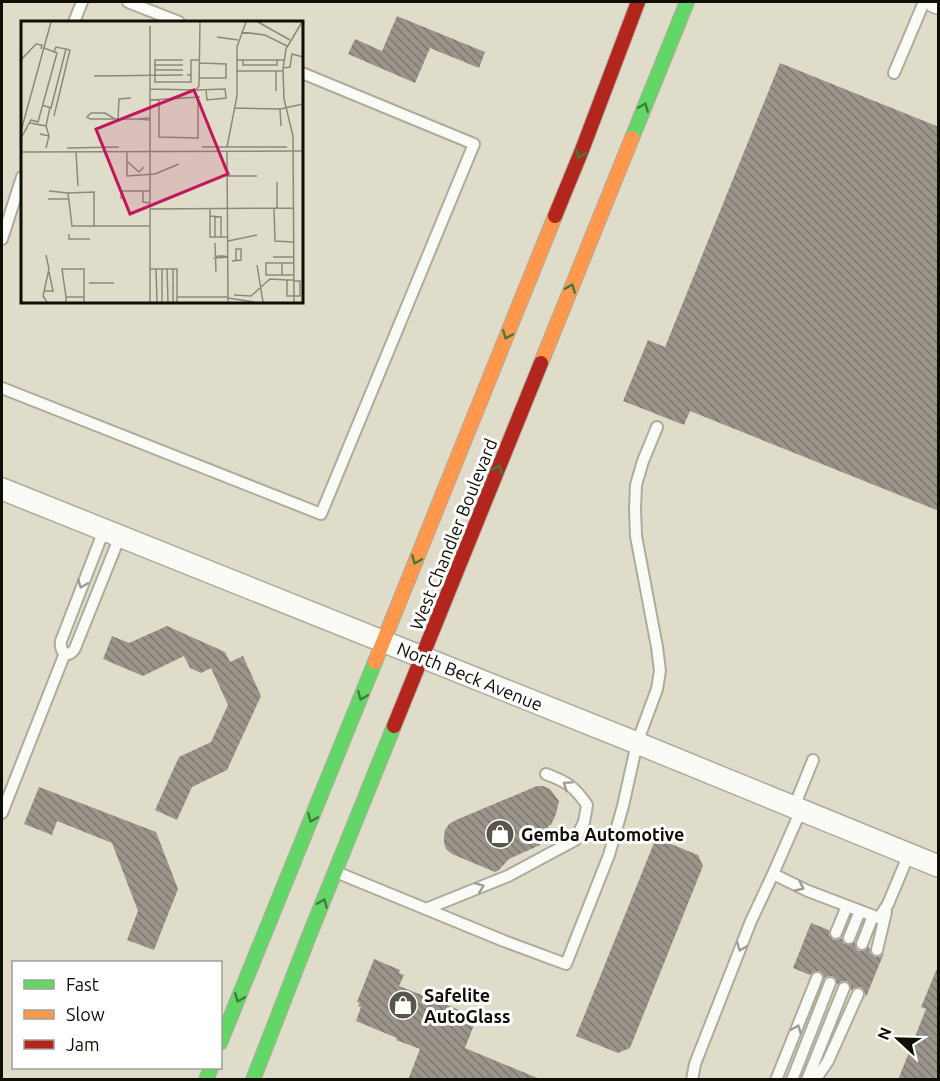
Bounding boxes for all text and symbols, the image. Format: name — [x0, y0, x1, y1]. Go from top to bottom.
inset map — [21, 21, 303, 303]
one-way arrow — [637, 102, 649, 113]
one-way arrow — [575, 148, 587, 159]
one-way arrow — [564, 283, 576, 294]
one-way arrow — [502, 329, 514, 340]
street label: West Chandler Boulevard — [405, 435, 501, 633]
one-way arrow — [491, 464, 503, 475]
one-way arrow — [411, 553, 423, 564]
one-way arrow — [77, 578, 89, 589]
street label: North Beck Avenue — [394, 638, 546, 714]
one-way arrow — [357, 689, 369, 700]
one-way arrow — [563, 781, 574, 792]
one-way arrow — [307, 811, 319, 822]
shop icon: Gemba Automotive — [484, 818, 516, 850]
place label: Gemba Automotive — [521, 824, 684, 844]
one-way arrow — [793, 880, 804, 892]
one-way arrow — [474, 882, 485, 894]
one-way arrow — [316, 898, 328, 909]
one-way arrow — [736, 941, 748, 952]
legend — [12, 961, 222, 1069]
text: Fast — [66, 974, 99, 994]
place label: Safelite AutoGlass — [424, 985, 510, 1026]
shop icon: Safelite AutoGlass — [387, 989, 419, 1021]
one-way arrow — [234, 992, 246, 1003]
text: Slow — [66, 1004, 105, 1024]
north arrow — [868, 1009, 928, 1069]
one-way arrow — [789, 1024, 802, 1034]
text: N — [874, 1024, 895, 1042]
text: Jam — [66, 1034, 100, 1054]

